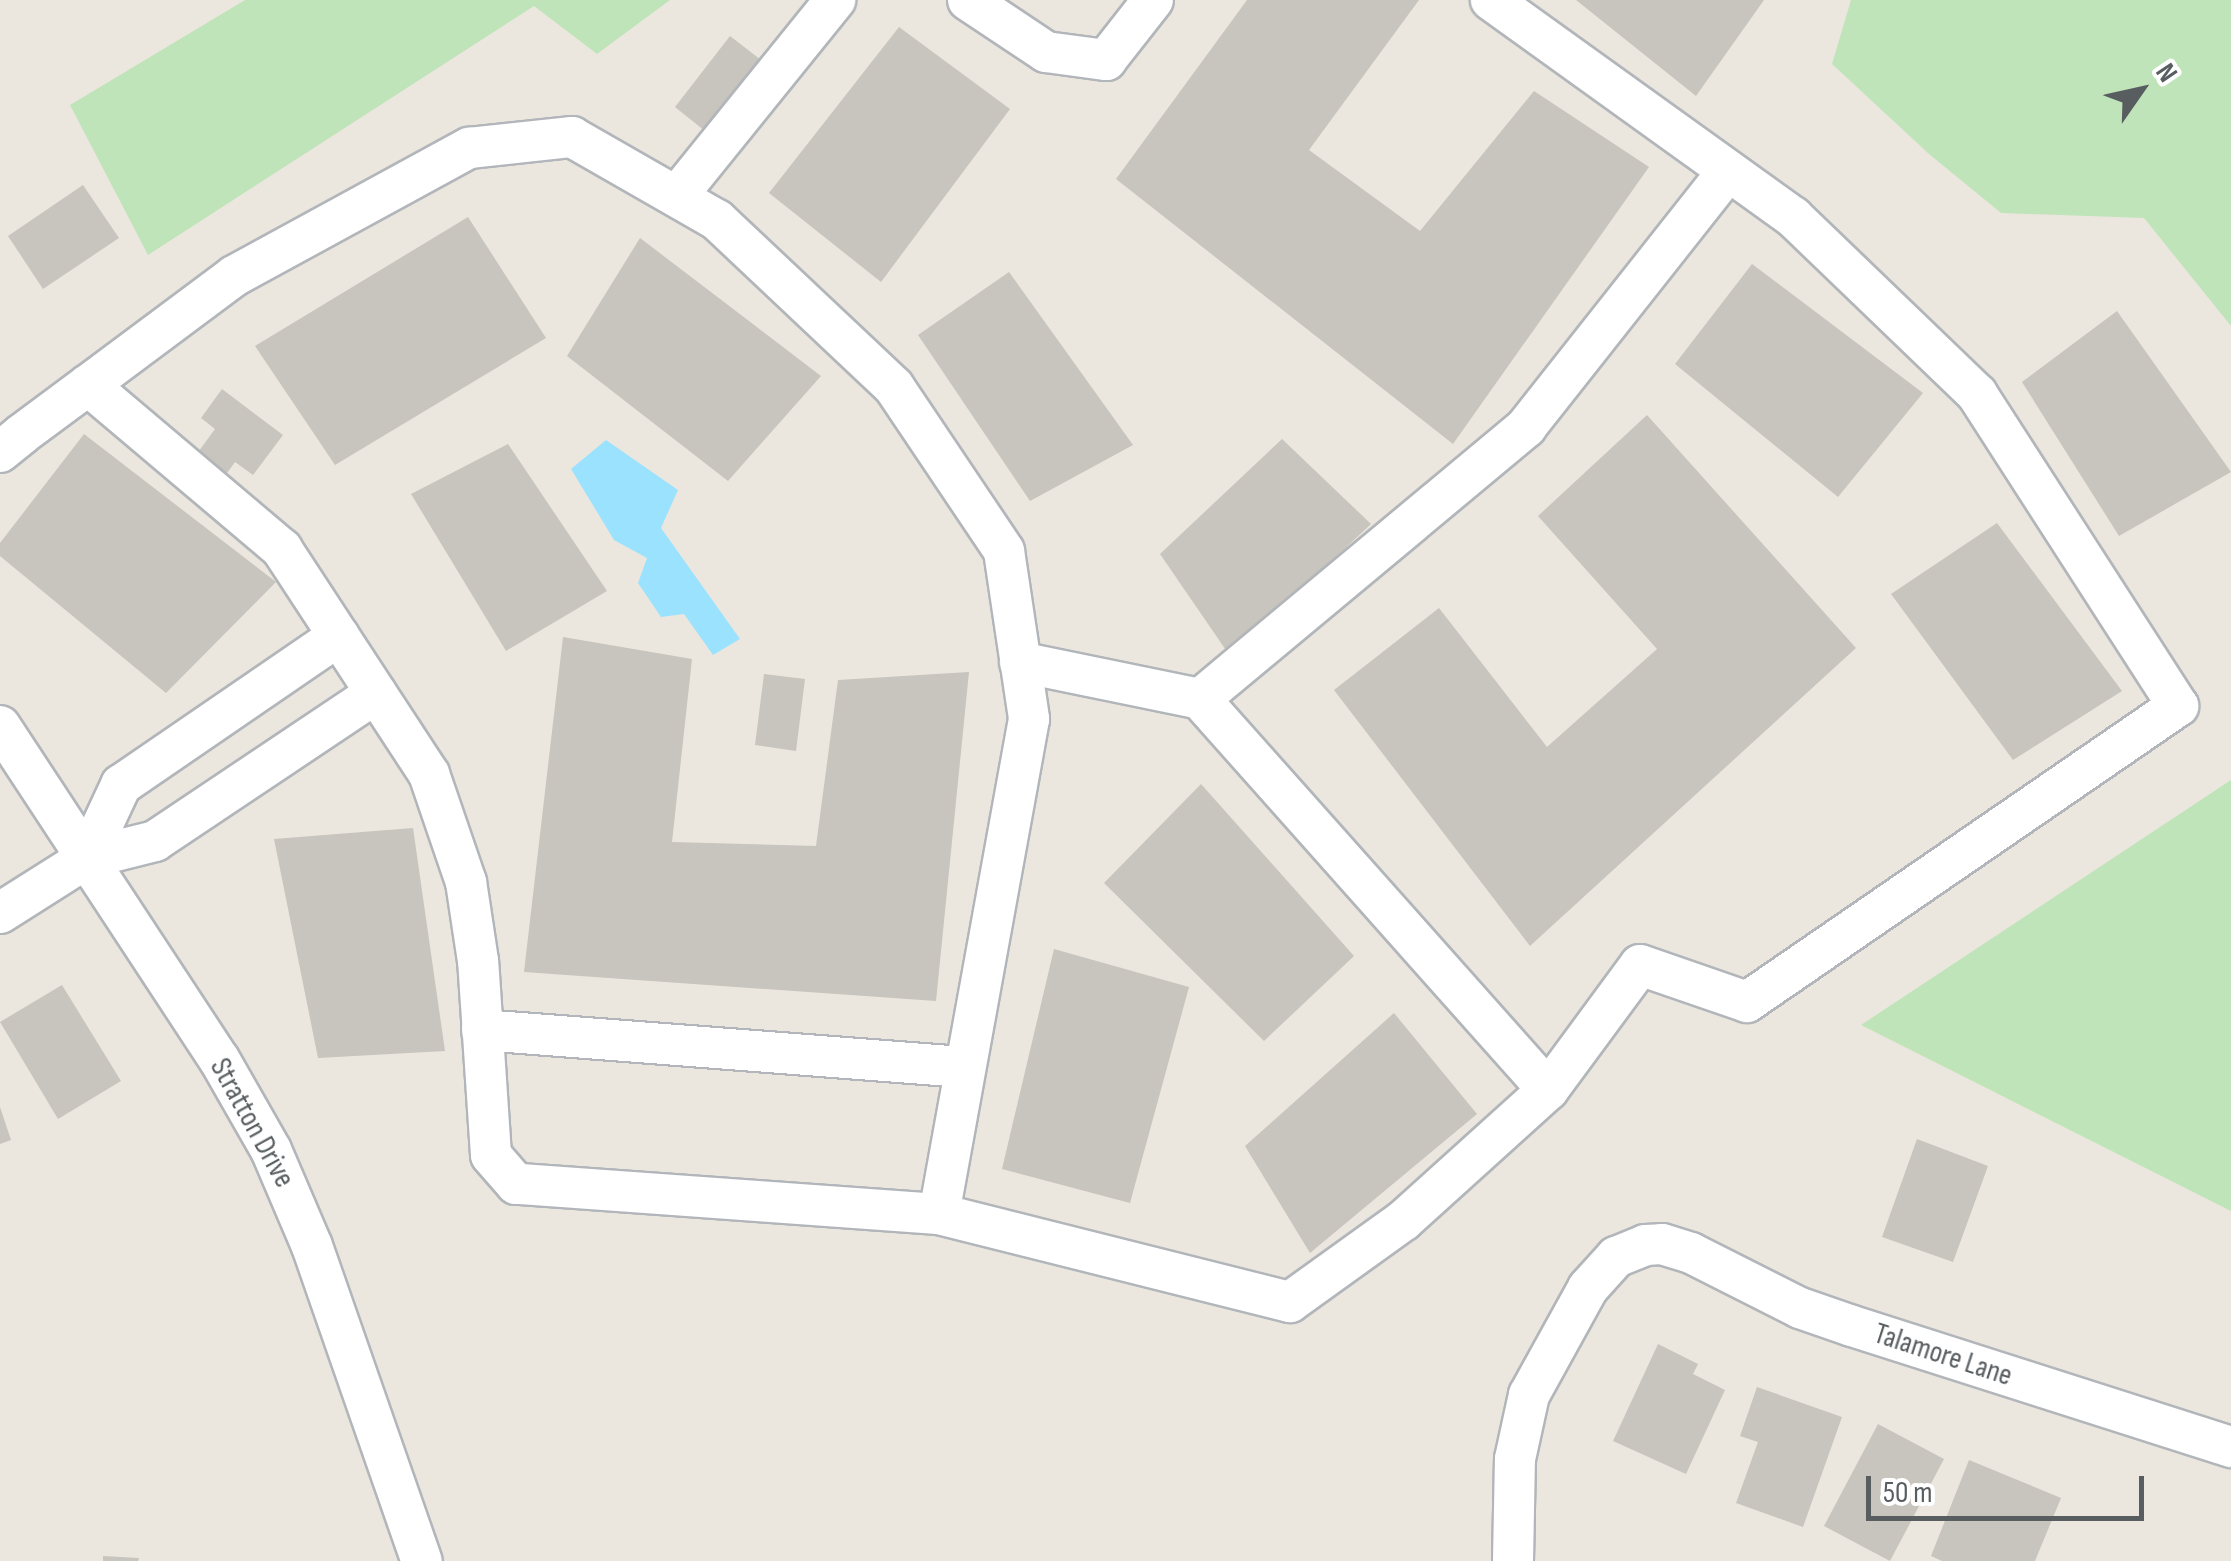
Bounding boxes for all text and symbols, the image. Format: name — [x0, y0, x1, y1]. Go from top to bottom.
north arrow — [2091, 40, 2191, 140]
text: N — [2148, 58, 2184, 88]
street label: Stratton Drive — [202, 1052, 302, 1194]
street label: Talamore Lane — [1869, 1316, 2017, 1394]
scale bar — [1871, 1456, 2148, 1518]
text: 50 m — [1883, 1475, 1932, 1511]

